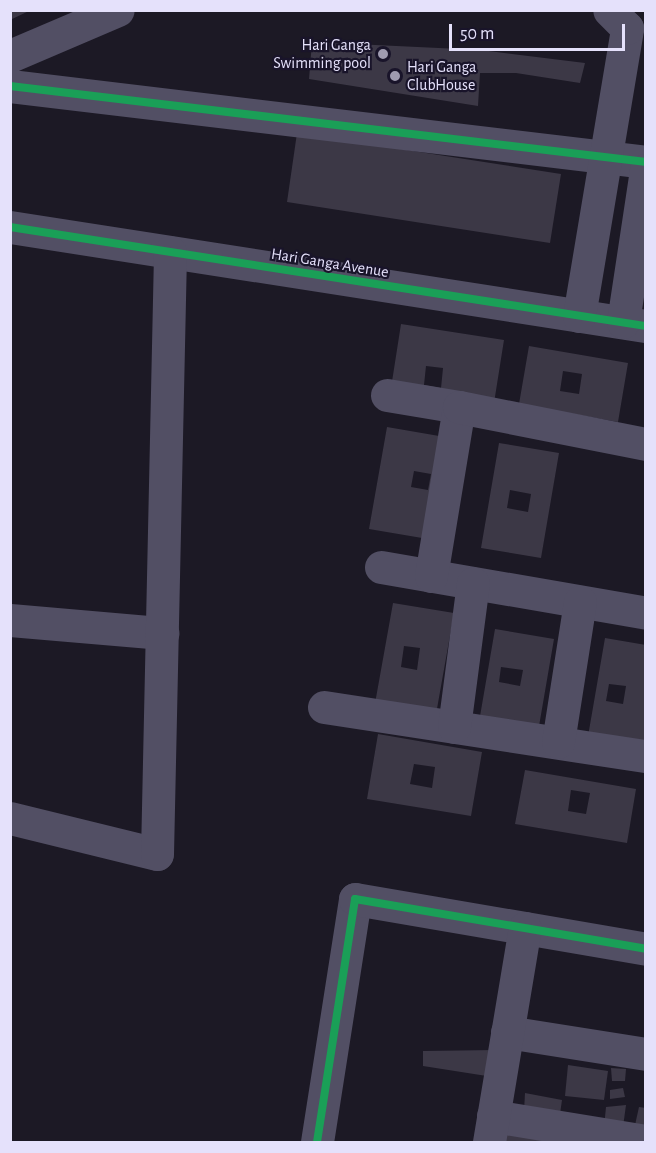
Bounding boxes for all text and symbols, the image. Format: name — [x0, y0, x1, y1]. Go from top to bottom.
scale bar — [452, 12, 628, 50]
text: 50 m — [460, 25, 494, 43]
place label: Hari Ganga Swimming pool — [273, 35, 371, 73]
marker: Hari Ganga Swimming pool — [376, 47, 390, 61]
place label: Hari Ganga ClubHouse — [407, 57, 476, 95]
marker: Hari Ganga ClubHouse — [388, 69, 402, 83]
street label: Hari Ganga Avenue — [270, 244, 390, 282]

